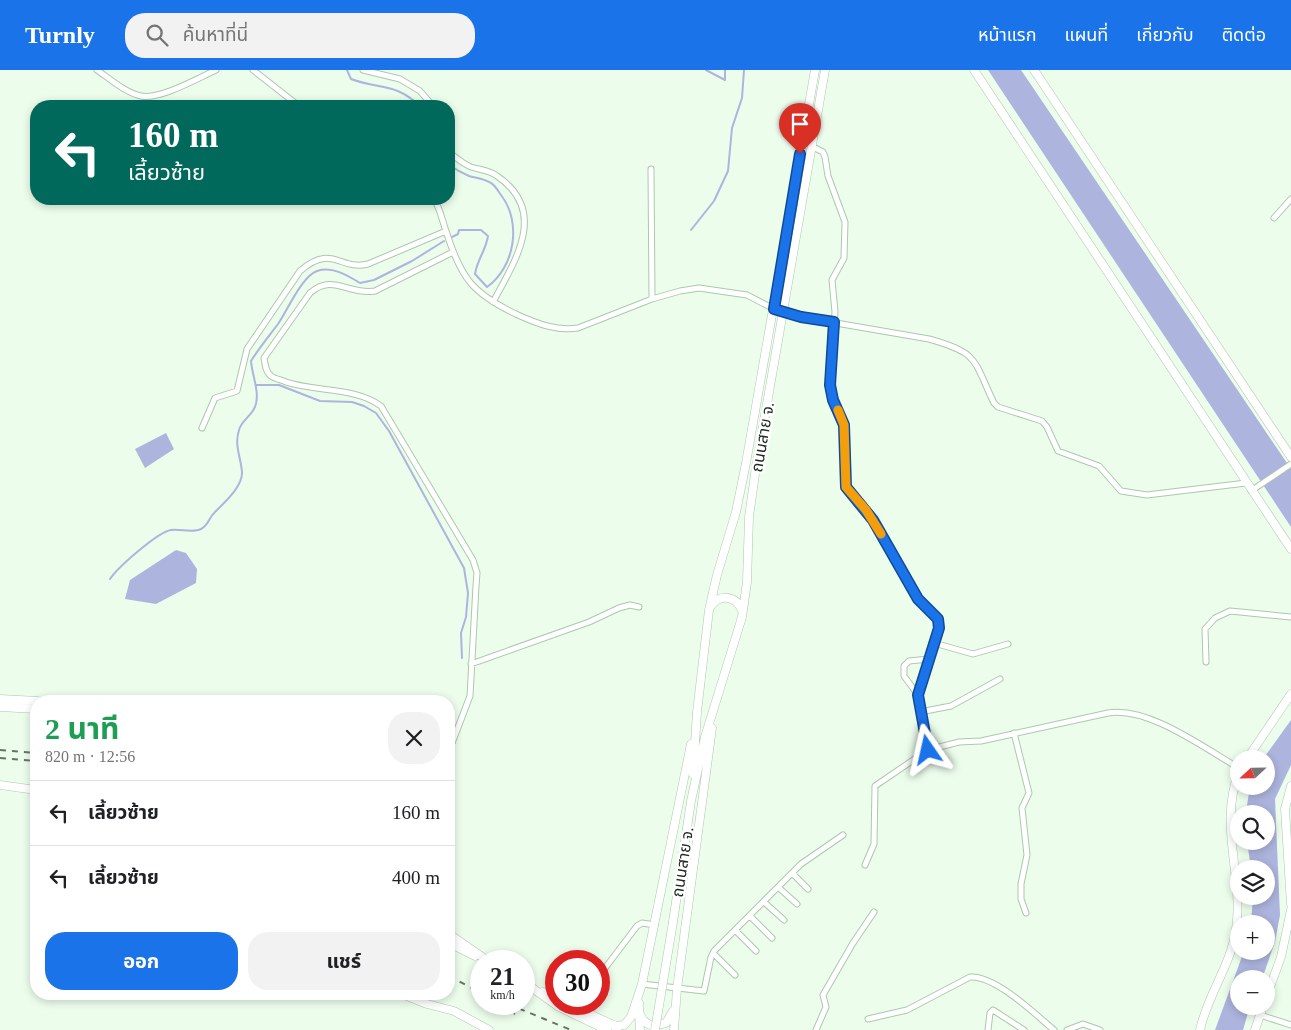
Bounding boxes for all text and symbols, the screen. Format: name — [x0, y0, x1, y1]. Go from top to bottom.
search box — [125, 13, 475, 58]
icon: search — [143, 21, 171, 49]
text: Turnly — [25, 22, 95, 48]
text: ค้นหาที่นี่ — [183, 24, 248, 45]
text: หน้าแรก — [978, 25, 1036, 45]
text: แผนที่ — [1064, 25, 1108, 45]
text: เกี่ยวกับ — [1136, 25, 1194, 45]
text: ติดต่อ — [1222, 25, 1266, 45]
pin — [779, 103, 821, 154]
icon: arrive — [786, 110, 814, 138]
text: 160 m — [128, 116, 218, 155]
icon: left — [45, 120, 110, 185]
text: เลี้ยวซ้าย — [128, 160, 205, 185]
street label: ถนนสาย จ. — [748, 401, 777, 473]
text: 2 นาที — [45, 712, 119, 745]
button: close — [388, 712, 440, 764]
position arrow — [901, 723, 953, 775]
text: 820 m · 12:56 — [45, 748, 135, 765]
north arrow — [1230, 750, 1275, 795]
map controls — [1230, 750, 1275, 1015]
icon: left — [45, 799, 73, 827]
text: เลี้ยวซ้าย — [88, 802, 159, 823]
text: 160 m — [392, 802, 440, 823]
button: search — [1230, 805, 1275, 850]
street label: ถนนสาย จ. — [669, 826, 696, 898]
button: layers — [1230, 860, 1275, 905]
icon: left — [45, 864, 73, 892]
text: เลี้ยวซ้าย — [88, 867, 159, 888]
text: 400 m — [392, 867, 440, 888]
button: + — [1230, 915, 1275, 960]
button: ออก — [45, 932, 238, 990]
button: แชร์ — [248, 932, 440, 990]
speed limit sign: 30 — [545, 950, 610, 1015]
text: 21 — [490, 963, 515, 990]
button: − — [1230, 970, 1275, 1015]
text: km/h — [490, 988, 515, 1002]

